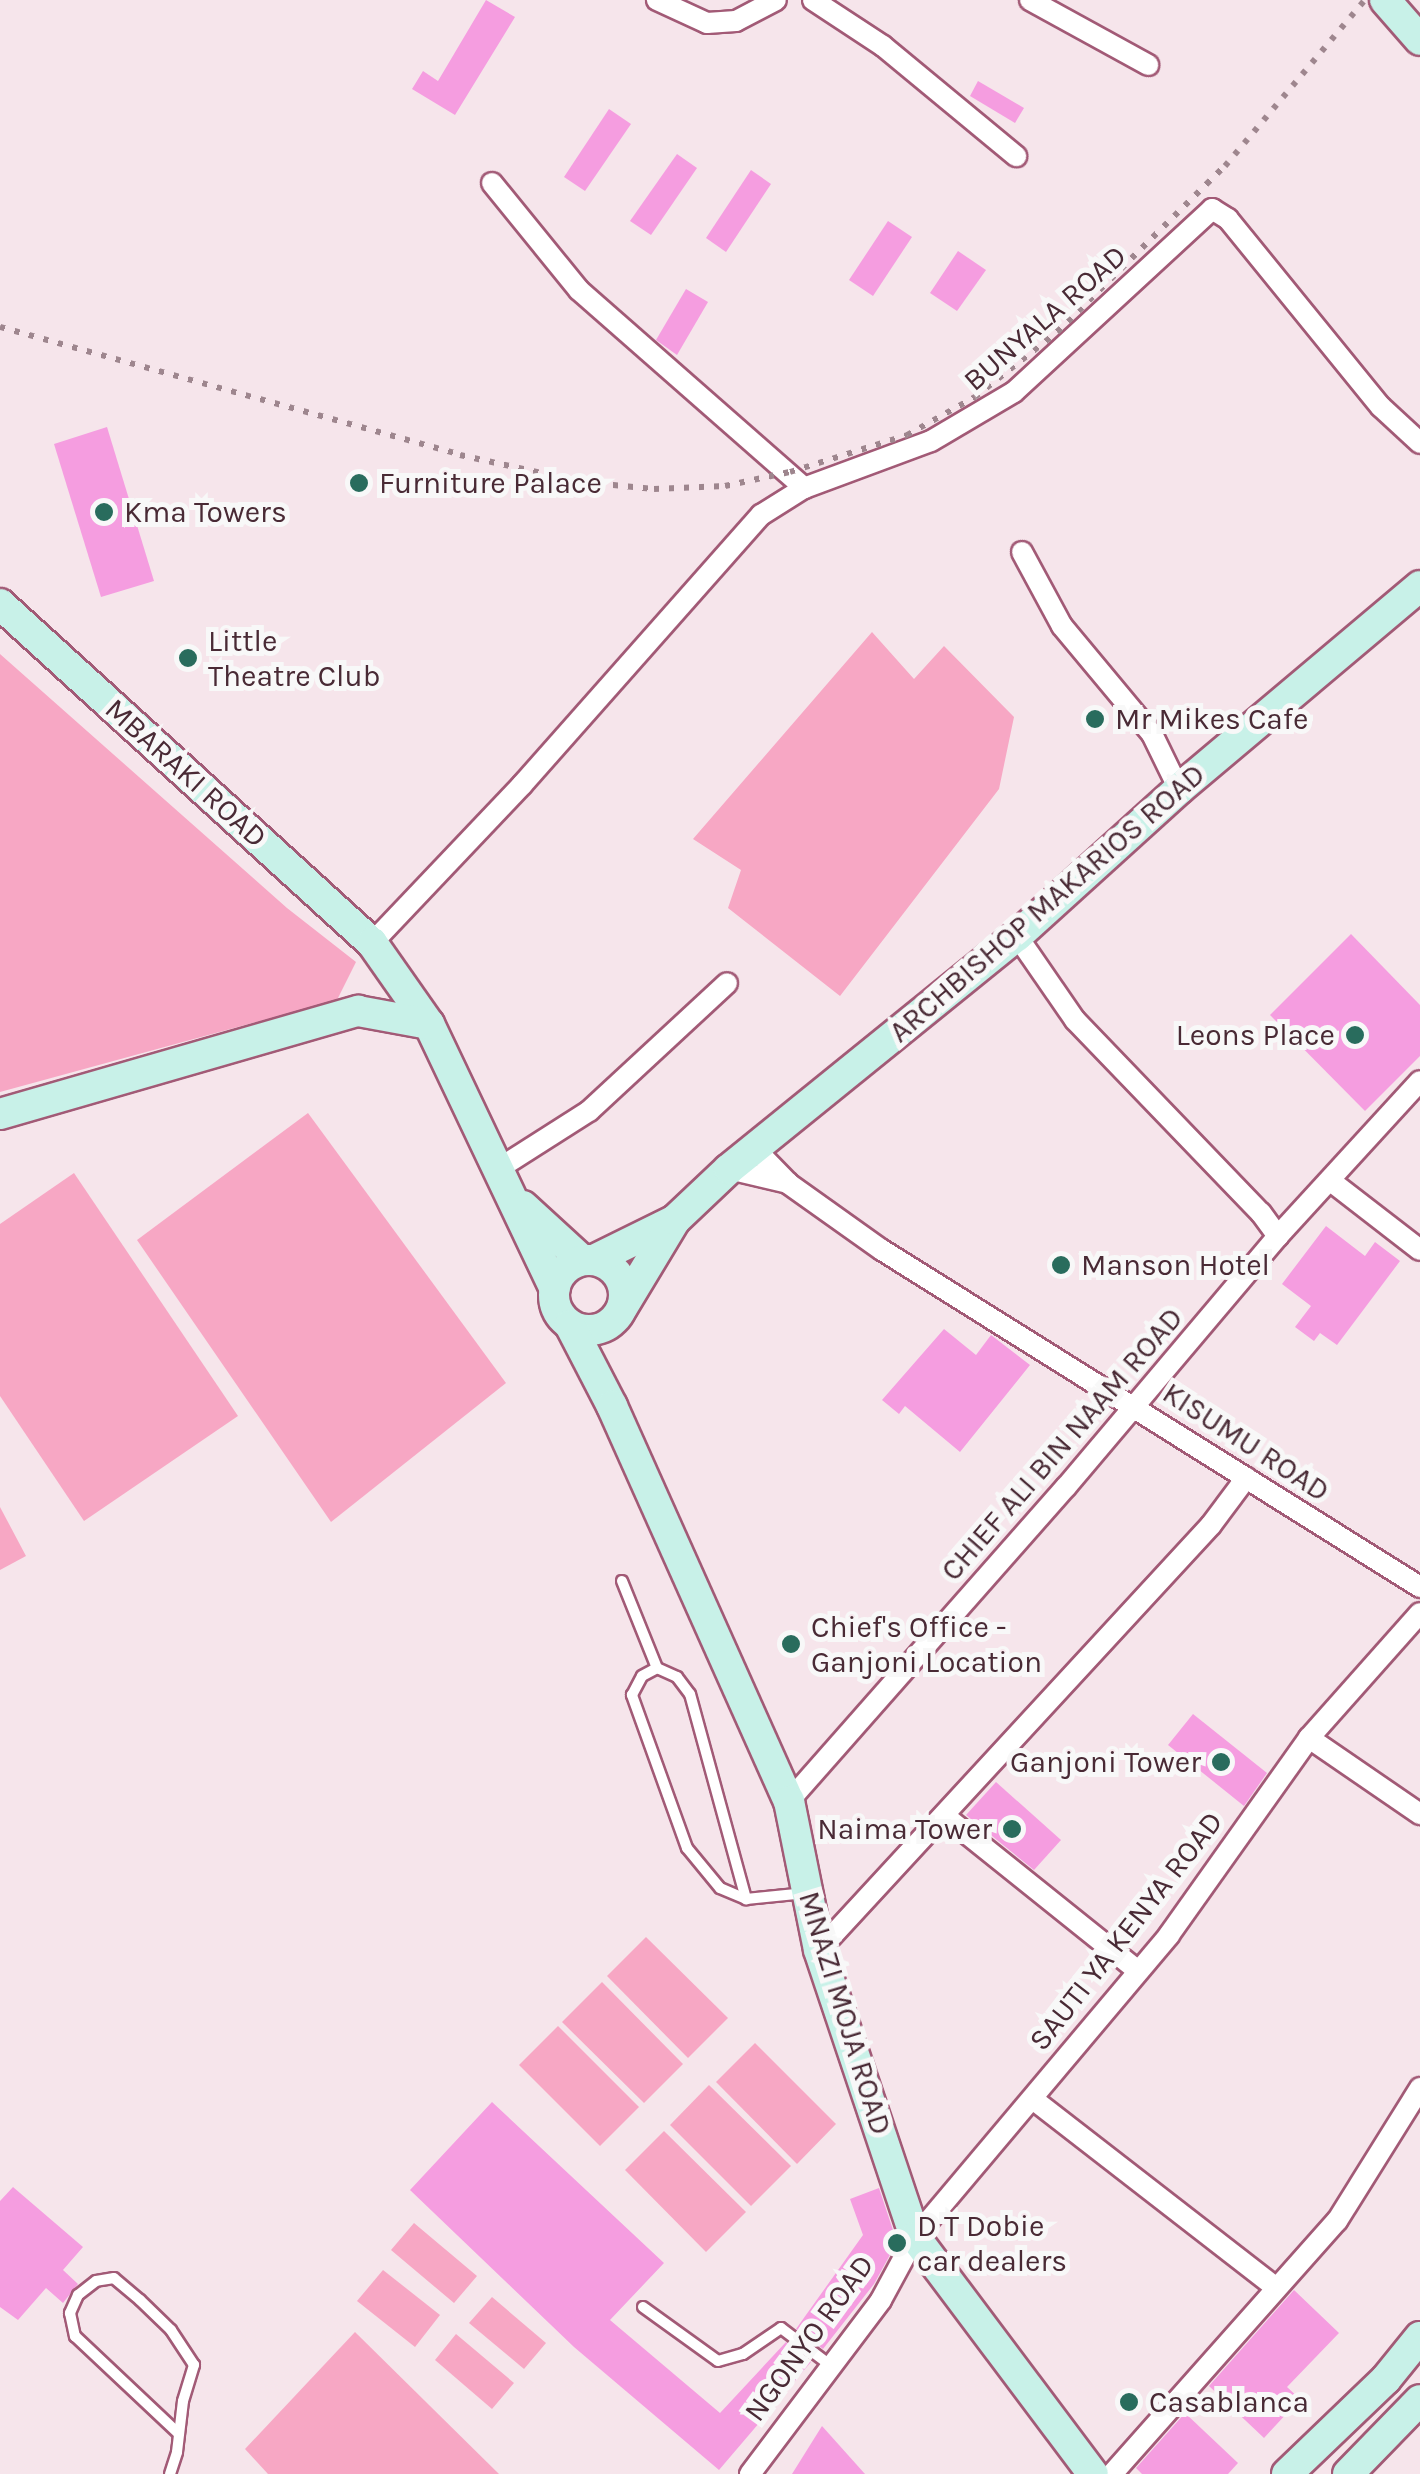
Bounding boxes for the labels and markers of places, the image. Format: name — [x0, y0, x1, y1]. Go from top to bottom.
place label: Furniture Palace — [379, 465, 602, 501]
marker: Furniture Palace — [348, 472, 370, 494]
place label: Kma Towers — [124, 494, 287, 530]
marker: Kma Towers — [93, 501, 115, 523]
place label: Little Theatre Club — [208, 623, 380, 694]
marker: Little Theatre Club — [177, 647, 199, 669]
place label: Mr Mikes Cafe — [1115, 701, 1309, 737]
marker: Mr Mikes Cafe — [1084, 708, 1106, 730]
place label: Leons Place — [1176, 1017, 1335, 1053]
marker: Leons Place — [1344, 1024, 1366, 1046]
place label: Manson Hotel — [1081, 1247, 1270, 1283]
marker: Manson Hotel — [1050, 1254, 1072, 1276]
place label: Chief's Office - Ganjoni Location — [811, 1609, 1042, 1680]
marker: Chief's Office - Ganjoni Location — [780, 1633, 802, 1655]
place label: Ganjoni Tower — [1010, 1744, 1201, 1780]
marker: Ganjoni Tower — [1210, 1751, 1232, 1773]
place label: Naima Tower — [817, 1811, 992, 1847]
marker: Naima Tower — [1001, 1818, 1023, 1840]
place label: D T Dobie car dealers — [917, 2208, 1067, 2278]
marker: D T Dobie car dealers — [886, 2232, 908, 2254]
place label: Casablanca — [1149, 2384, 1309, 2420]
marker: Casablanca — [1118, 2391, 1140, 2413]

